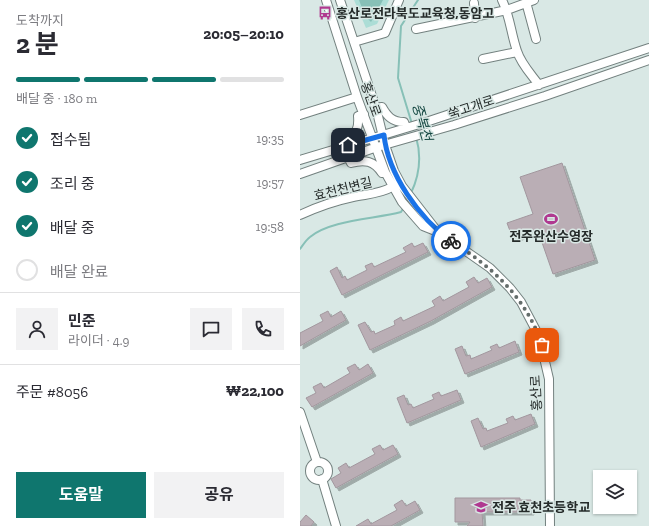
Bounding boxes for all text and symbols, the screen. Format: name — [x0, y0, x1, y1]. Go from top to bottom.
bus stop icon: 홍산로전라북도교육청,동암고 — [317, 5, 333, 21]
place label: 홍산로전라북도교육청,동암고 — [336, 6, 494, 21]
text: 도착까지 — [16, 13, 64, 28]
text: 20:05–20:10 — [203, 25, 284, 43]
text: 2 분 — [16, 28, 59, 60]
street label: 홍산로 — [358, 80, 384, 118]
text: 배달 중 · 180 m — [16, 91, 97, 106]
street label: 쑥고개로 — [446, 92, 496, 122]
water label: 중복천 — [409, 101, 436, 144]
icon: check — [16, 127, 38, 149]
pin — [331, 128, 365, 162]
text: 접수됨 — [50, 131, 91, 149]
text: 19:35 — [256, 131, 284, 146]
icon: home — [337, 134, 359, 156]
icon: check — [16, 171, 38, 193]
street label: 효천천변길 — [312, 174, 374, 204]
text: 조리 중 — [50, 175, 95, 193]
text: 19:57 — [256, 175, 284, 190]
sports icon: 전주완산수영장 — [543, 211, 559, 227]
icon: check — [16, 215, 38, 237]
text: 배달 중 — [50, 219, 95, 237]
text: 19:58 — [256, 219, 284, 234]
courier — [431, 221, 471, 261]
place label: 전주완산수영장 — [509, 229, 593, 244]
icon: bike — [440, 230, 462, 252]
text: 배달 완료 — [50, 263, 109, 281]
button: person — [16, 308, 58, 350]
button: chat — [190, 308, 232, 350]
button: phone — [242, 308, 284, 350]
text: 민준 — [68, 312, 96, 330]
pin — [525, 328, 559, 362]
text: 라이더 · 4.9 — [68, 333, 129, 348]
icon: bag — [531, 334, 553, 356]
street label: 홍산로 — [528, 375, 544, 411]
text: ₩22,100 — [226, 382, 284, 400]
text: 주문 #8056 — [16, 383, 88, 401]
map controls — [593, 470, 637, 514]
button: layers — [593, 470, 637, 514]
button: 도움말 — [16, 472, 146, 518]
button: 공유 — [154, 472, 284, 518]
school or university icon: 전주 효천초등학교 — [473, 499, 489, 515]
place label: 전주 효천초등학교 — [492, 500, 590, 515]

